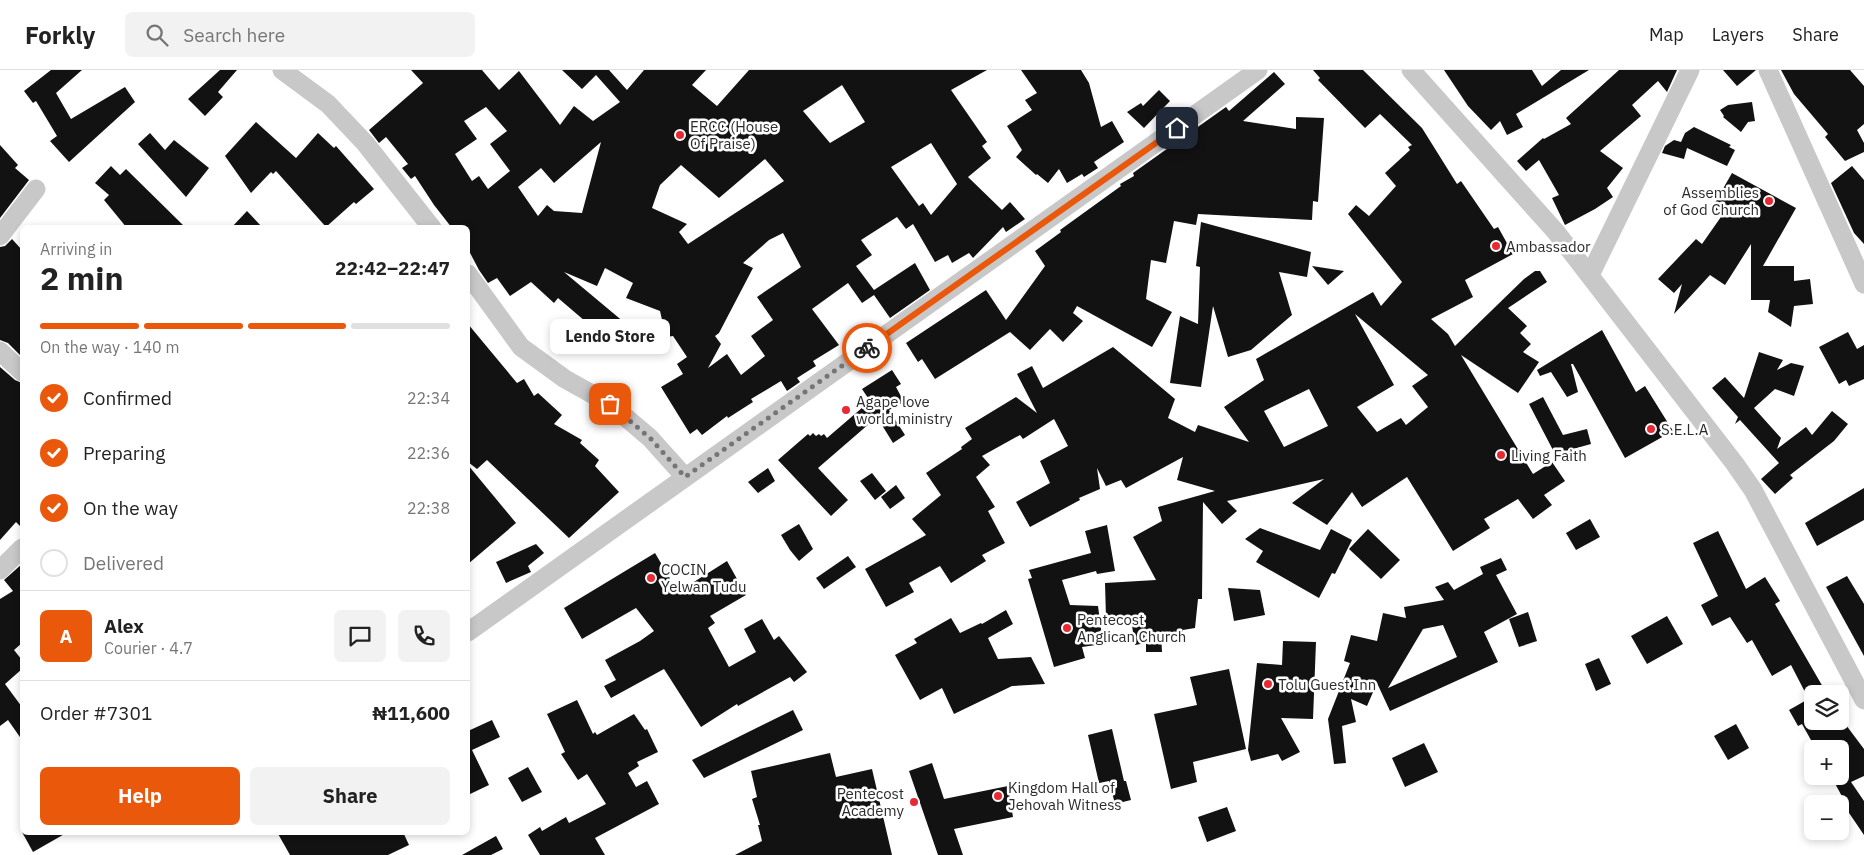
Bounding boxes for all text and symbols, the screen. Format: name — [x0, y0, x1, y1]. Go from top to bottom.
search box — [125, 12, 475, 57]
text: Forkly — [25, 19, 95, 51]
icon: search — [143, 21, 171, 49]
text: Search here — [183, 23, 285, 47]
text: Map — [1649, 23, 1684, 46]
text: Layers — [1712, 23, 1764, 46]
text: Share — [1792, 23, 1839, 46]
pin — [1156, 107, 1198, 149]
icon: home — [1163, 114, 1191, 142]
place label: ERCC (House Of Praise) — [690, 117, 778, 153]
marker: ERCC (House Of Praise) — [674, 129, 686, 141]
place label: Assemblies of God Church — [1663, 183, 1759, 219]
marker: Assemblies of God Church — [1763, 195, 1775, 207]
place label: Ambassador — [1506, 237, 1591, 256]
text: Arriving in — [40, 239, 112, 259]
marker: Ambassador — [1490, 240, 1502, 252]
text: 22:42–22:47 — [335, 256, 450, 280]
text: 2 min — [40, 257, 124, 299]
callout: Lendo Store — [550, 319, 670, 354]
courier — [842, 323, 892, 373]
text: Lendo Store — [565, 326, 655, 346]
icon: bike — [853, 334, 881, 362]
text: On the way · 140 m — [40, 337, 179, 357]
pin — [589, 383, 631, 425]
icon: check — [40, 384, 68, 412]
text: Confirmed — [83, 386, 172, 410]
text: 22:34 — [407, 388, 450, 408]
icon: bag — [596, 390, 624, 418]
place label: Agape love world ministry — [856, 392, 953, 428]
marker: Agape love world ministry — [840, 404, 852, 416]
place label: S.E.L.A — [1661, 420, 1709, 439]
marker: S.E.L.A — [1645, 423, 1657, 435]
icon: check — [40, 439, 68, 467]
text: Preparing — [83, 441, 165, 465]
text: 22:36 — [407, 443, 450, 463]
place label: Living Faith — [1511, 446, 1587, 465]
marker: Living Faith — [1495, 449, 1507, 461]
icon: check — [40, 494, 68, 522]
text: On the way — [83, 496, 178, 520]
text: 22:38 — [407, 498, 450, 518]
text: Delivered — [83, 551, 164, 575]
place label: COCIN Yelwan Tudu — [661, 560, 746, 596]
marker: COCIN Yelwan Tudu — [645, 572, 657, 584]
button: chat — [334, 610, 386, 662]
button: phone — [398, 610, 450, 662]
place label: Pentecost Anglican Church — [1077, 610, 1186, 646]
text: Alex — [104, 614, 144, 638]
marker: Pentecost Anglican Church — [1061, 622, 1073, 634]
text: A — [59, 624, 73, 648]
text: Courier · 4.7 — [104, 638, 193, 658]
place label: Tolu Guest Inn — [1278, 675, 1376, 694]
marker: Tolu Guest Inn — [1262, 678, 1274, 690]
map controls — [1804, 685, 1849, 840]
button: layers — [1804, 685, 1849, 730]
text: Order #7301 — [40, 701, 152, 725]
text: ₦11,600 — [372, 701, 450, 725]
button: + — [1804, 740, 1849, 785]
button: Help — [40, 767, 240, 825]
button: Share — [250, 767, 450, 825]
place label: Kingdom Hall of Jehovah Witness — [1008, 778, 1122, 814]
place label: Pentecost Academy — [837, 784, 905, 820]
marker: Kingdom Hall of Jehovah Witness — [992, 790, 1004, 802]
button: − — [1804, 795, 1849, 840]
marker: Pentecost Academy — [908, 796, 920, 808]

